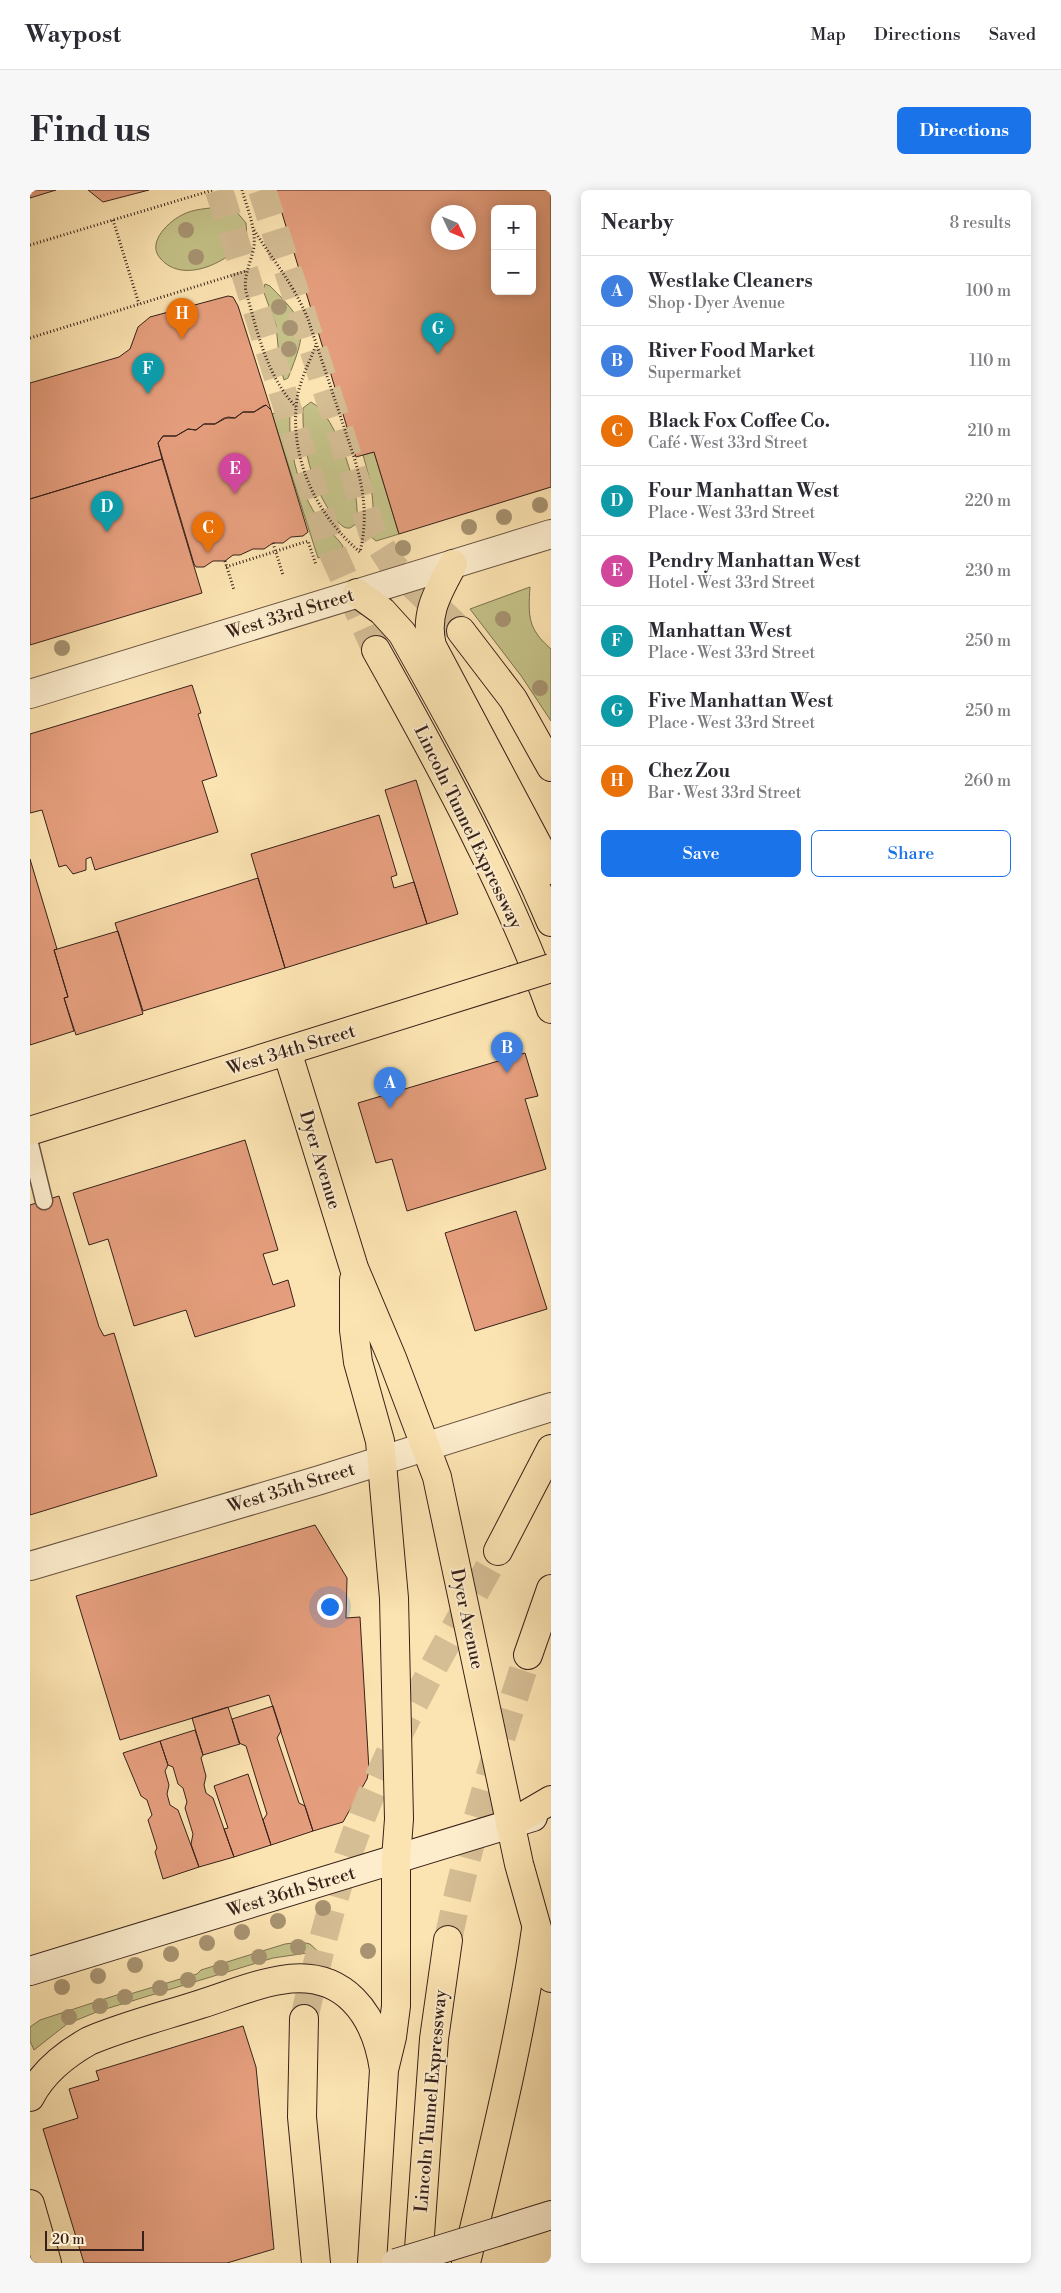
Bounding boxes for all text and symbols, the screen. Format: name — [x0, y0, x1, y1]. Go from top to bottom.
text: Waypost — [25, 20, 121, 50]
text: Map — [810, 23, 846, 46]
text: Directions — [874, 23, 961, 46]
text: Saved — [989, 23, 1036, 46]
button: Directions — [897, 107, 1031, 154]
text: Find us — [30, 109, 150, 152]
north arrow — [431, 205, 476, 250]
map controls — [491, 205, 536, 295]
button: + — [491, 205, 536, 250]
text: Nearby — [601, 210, 674, 236]
text: 8 results — [949, 213, 1011, 233]
button: − — [491, 250, 536, 295]
text: Westlake Cleaners — [648, 269, 813, 293]
text: A — [611, 281, 623, 301]
text: 100 m — [966, 281, 1011, 301]
text: Shop · Dyer Avenue — [648, 293, 785, 313]
pin: H — [166, 298, 198, 339]
pin: G — [422, 313, 454, 354]
text: River Food Market — [648, 339, 815, 363]
text: B — [611, 351, 623, 371]
text: 110 m — [969, 351, 1011, 371]
pin: F — [132, 353, 164, 394]
text: Supermarket — [648, 363, 742, 383]
text: Black Fox Coffee Co. — [648, 409, 830, 433]
text: C — [611, 421, 623, 441]
text: 210 m — [967, 421, 1011, 441]
text: Café · West 33rd Street — [648, 433, 808, 453]
pin: E — [219, 453, 251, 494]
text: Four Manhattan West — [648, 479, 839, 503]
pin: D — [91, 491, 123, 532]
text: D — [611, 491, 623, 511]
text: 220 m — [965, 491, 1011, 511]
text: Place · West 33rd Street — [648, 503, 815, 523]
pin: C — [192, 512, 224, 553]
text: Pendry Manhattan West — [648, 549, 860, 573]
text: E — [611, 561, 623, 581]
text: 230 m — [965, 561, 1011, 581]
text: Hotel · West 33rd Street — [648, 573, 815, 593]
street label: West 33rd Street — [222, 583, 357, 645]
text: Manhattan West — [648, 619, 792, 643]
text: F — [611, 631, 623, 651]
text: 250 m — [965, 631, 1011, 651]
text: Place · West 33rd Street — [648, 643, 815, 663]
text: Five Manhattan West — [648, 689, 833, 713]
text: G — [611, 701, 623, 721]
text: 250 m — [965, 701, 1011, 721]
text: Place · West 33rd Street — [648, 713, 815, 733]
street label: Lincoln Tunnel Expressway — [409, 721, 527, 933]
text: Chez Zou — [648, 759, 730, 783]
text: H — [610, 771, 624, 791]
text: 260 m — [964, 771, 1011, 791]
text: Bar · West 33rd Street — [648, 783, 801, 803]
button: Save — [601, 830, 801, 877]
button: Share — [811, 830, 1011, 877]
street label: West 34th Street — [223, 1019, 359, 1081]
pin: B — [491, 1032, 523, 1073]
pin: A — [374, 1067, 406, 1108]
street label: Dyer Avenue — [294, 1108, 346, 1212]
street label: West 35th Street — [223, 1458, 358, 1519]
street label: Dyer Avenue — [445, 1567, 489, 1671]
your location — [317, 1594, 343, 1620]
street label: West 36th Street — [223, 1861, 359, 1923]
street label: Lincoln Tunnel Expressway — [410, 1988, 452, 2213]
scale bar — [45, 2228, 144, 2251]
text: 20 m — [52, 2231, 84, 2249]

